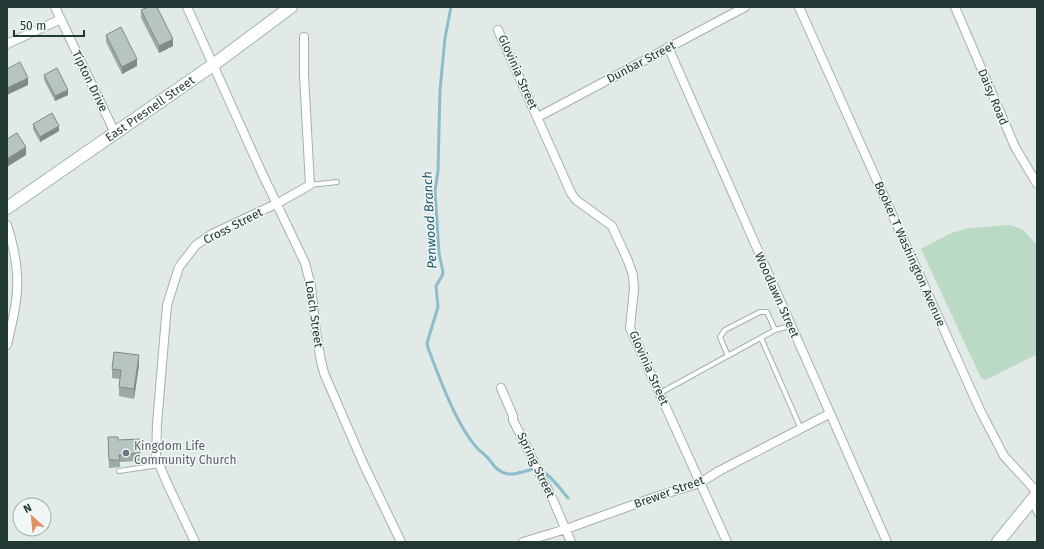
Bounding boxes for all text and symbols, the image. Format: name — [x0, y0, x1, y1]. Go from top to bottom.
scale bar — [14, 12, 84, 38]
text: 50 m — [20, 19, 46, 33]
street label: Glovinia Street — [495, 33, 541, 112]
street label: Dunbar Street — [604, 38, 678, 86]
street label: Tipton Drive — [69, 48, 111, 114]
street label: Daisy Road — [975, 67, 1011, 127]
street label: East Presnell Street — [103, 73, 198, 145]
water label: Penwood Branch — [419, 171, 440, 269]
street label: Booker T Washington Avenue — [872, 179, 948, 329]
street label: Cross Street — [201, 205, 266, 247]
street label: Woodlawn Street — [752, 250, 802, 341]
street label: Loach Street — [302, 280, 326, 349]
street label: Glovinia Street — [626, 329, 672, 408]
street label: Spring Street — [514, 430, 558, 500]
place label: Kingdom Life Community Church — [134, 439, 236, 467]
marker: Kingdom Life Community Church — [121, 448, 131, 458]
street label: Brewer Street — [632, 473, 707, 511]
north arrow — [12, 497, 52, 537]
text: N — [21, 501, 34, 516]

